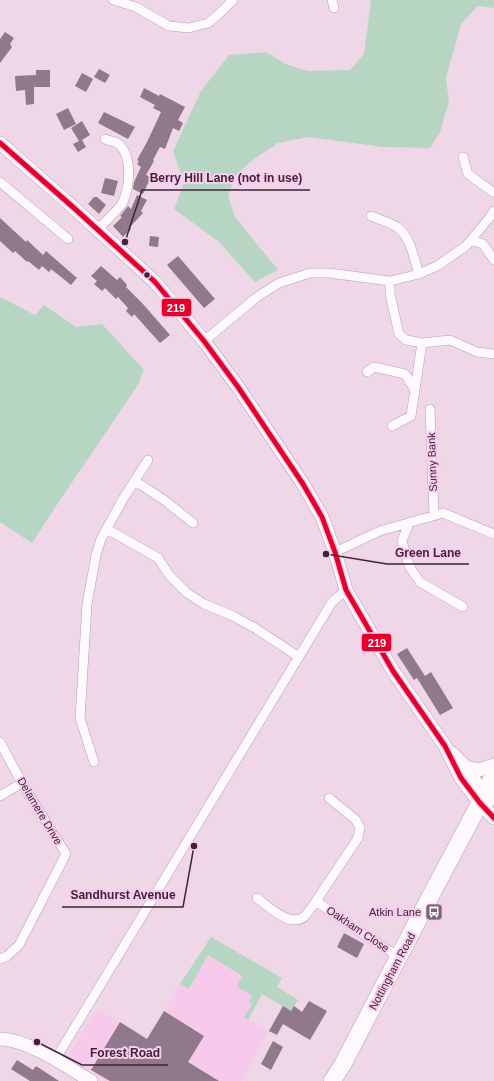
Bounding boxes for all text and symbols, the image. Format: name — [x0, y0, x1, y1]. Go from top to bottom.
callout: Berry Hill Lane (not in use) — [142, 166, 310, 190]
text: Berry Hill Lane (not in use) — [150, 171, 302, 185]
unlabelled marker — [142, 270, 152, 280]
line badge: 219 — [161, 298, 192, 317]
text: 219 — [167, 302, 185, 314]
street label: Sunny Bank — [425, 432, 439, 492]
callout: Green Lane — [387, 540, 469, 564]
text: Green Lane — [395, 546, 461, 560]
line badge: 219 — [361, 633, 392, 652]
text: 219 — [368, 637, 386, 649]
street label: Delamere Drive — [15, 775, 65, 847]
callout: Sandhurst Avenue — [62, 883, 183, 907]
text: Sandhurst Avenue — [70, 888, 176, 902]
bus stop icon: Atkin Lane — [424, 902, 444, 922]
street label: Oakham Close — [324, 904, 392, 954]
place label: Atkin Lane — [369, 906, 421, 918]
street label: Nottingham Road — [367, 930, 417, 1012]
callout: Forest Road — [82, 1041, 168, 1065]
text: Forest Road — [90, 1046, 160, 1060]

